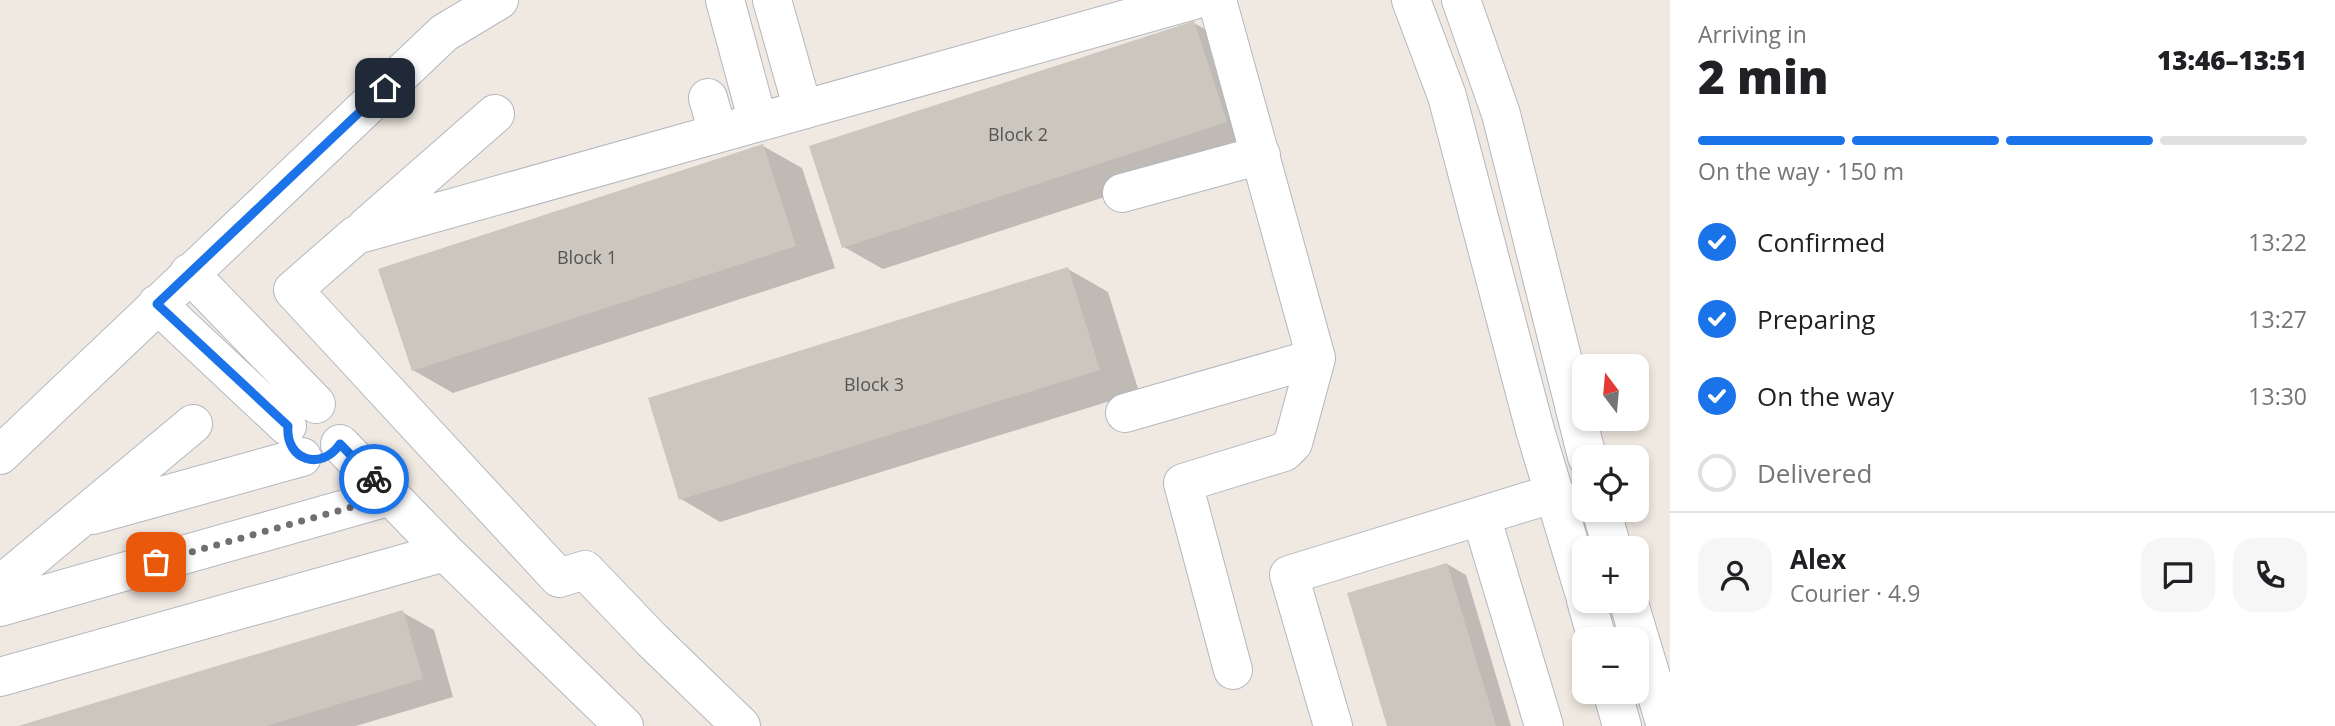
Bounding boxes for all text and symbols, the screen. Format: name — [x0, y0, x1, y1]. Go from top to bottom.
text: Arriving in — [1698, 18, 1807, 50]
text: 13:46–13:51 — [2157, 42, 2307, 78]
text: 2 min — [1698, 45, 1829, 107]
pin — [355, 58, 415, 118]
icon: home — [366, 69, 404, 107]
house number: Block 2 — [988, 122, 1048, 146]
text: On the way · 150 m — [1698, 155, 1904, 187]
icon: check — [1698, 223, 1736, 261]
text: Confirmed — [1757, 224, 1885, 260]
text: 13:22 — [2248, 226, 2307, 258]
house number: Block 1 — [557, 245, 617, 269]
icon: check — [1698, 300, 1736, 338]
text: Preparing — [1757, 301, 1875, 337]
text: 13:27 — [2248, 303, 2307, 335]
north arrow — [1572, 354, 1648, 430]
map controls — [1572, 354, 1649, 704]
house number: Block 3 — [844, 372, 904, 396]
icon: check — [1698, 377, 1736, 415]
text: On the way — [1757, 378, 1894, 414]
text: 13:30 — [2248, 380, 2307, 412]
courier — [339, 444, 409, 514]
button: locate — [1572, 445, 1649, 522]
text: Delivered — [1757, 455, 1872, 491]
icon: bike — [355, 460, 393, 498]
pin — [126, 532, 186, 592]
button: + — [1572, 536, 1649, 613]
button: person — [1698, 538, 1772, 612]
button: chat — [2141, 538, 2215, 612]
button: phone — [2233, 538, 2307, 612]
text: Alex — [1790, 541, 1846, 577]
icon: bag — [137, 543, 175, 581]
text: Courier · 4.9 — [1790, 577, 1920, 609]
button: − — [1572, 627, 1649, 704]

